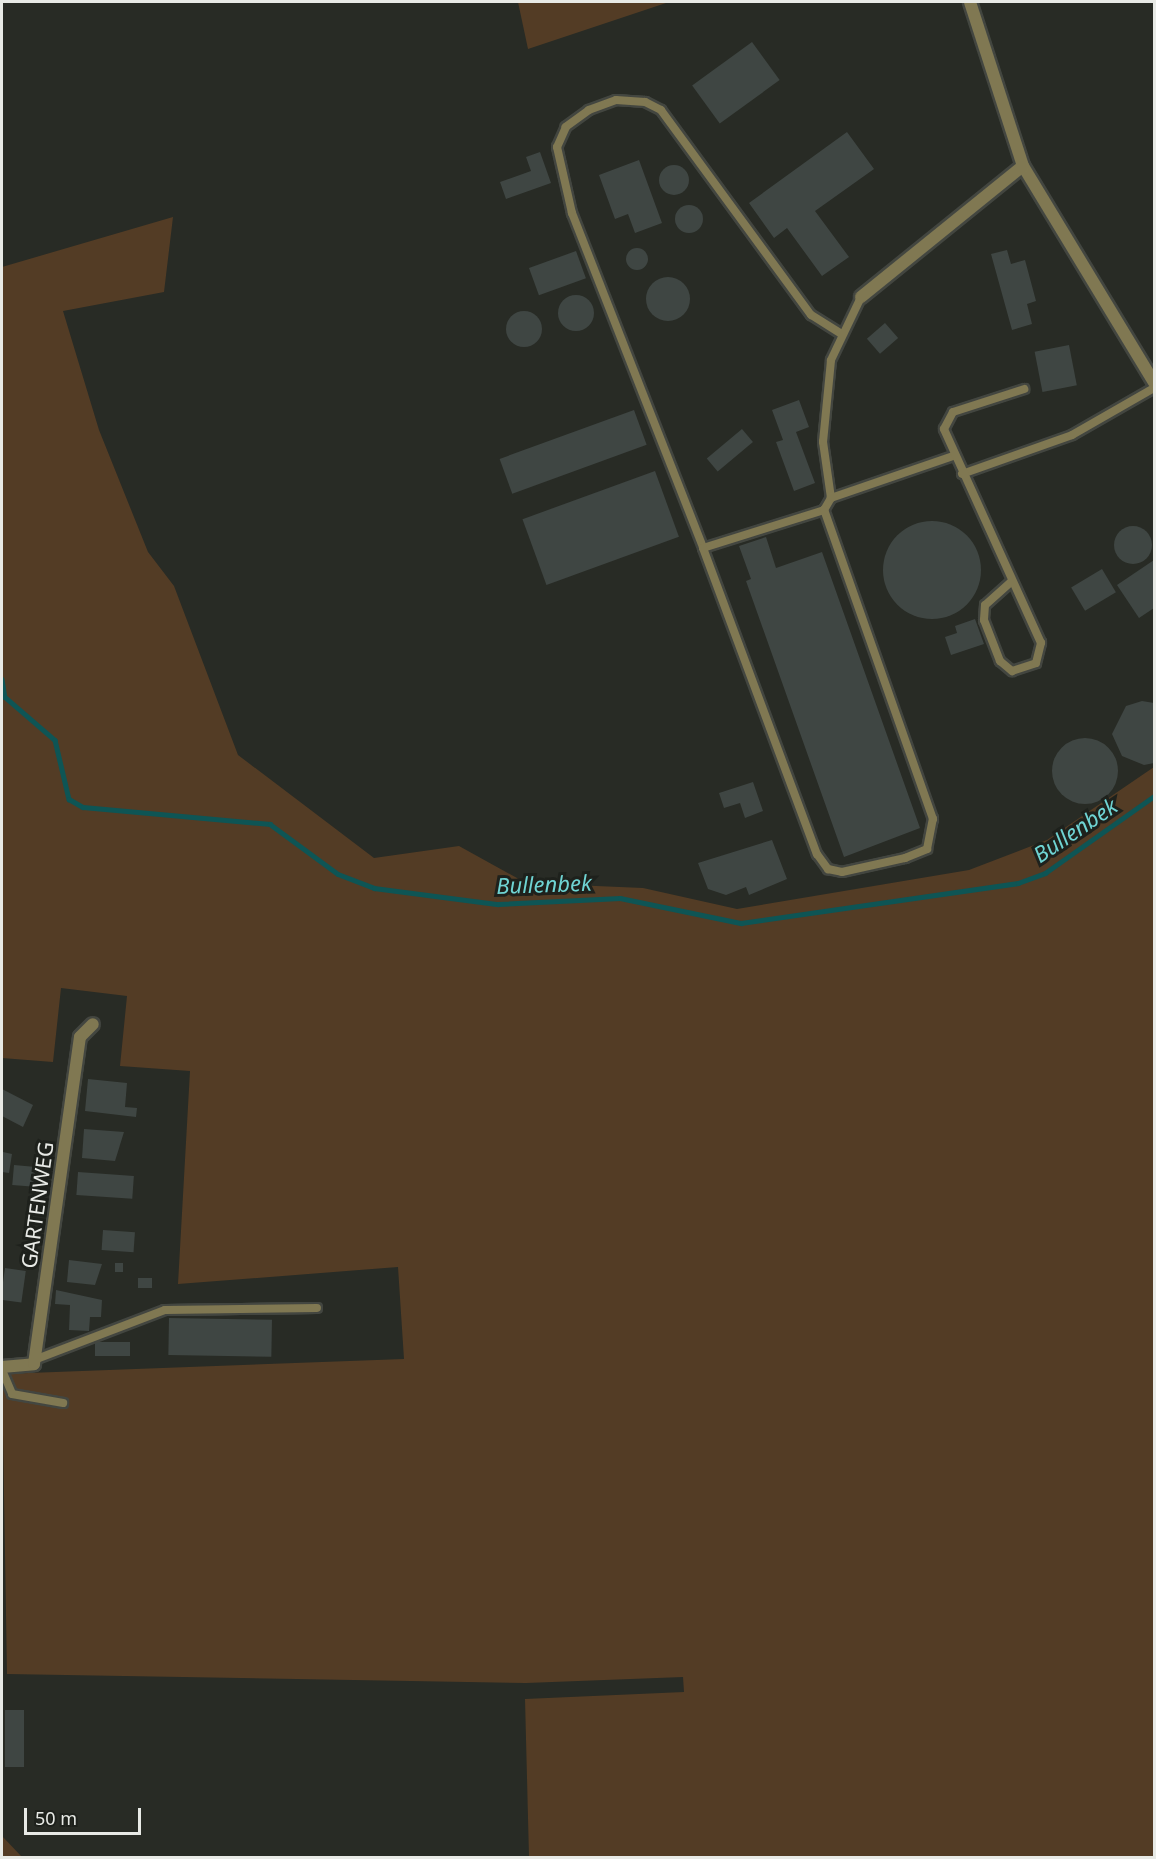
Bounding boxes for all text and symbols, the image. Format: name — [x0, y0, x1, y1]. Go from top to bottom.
water label: Bullenbek — [1028, 792, 1122, 868]
water label: Bullenbek — [496, 869, 592, 899]
street label: GARTENWEG — [16, 1140, 58, 1270]
scale bar — [27, 1796, 144, 1834]
text: 50 m — [35, 1806, 77, 1830]

